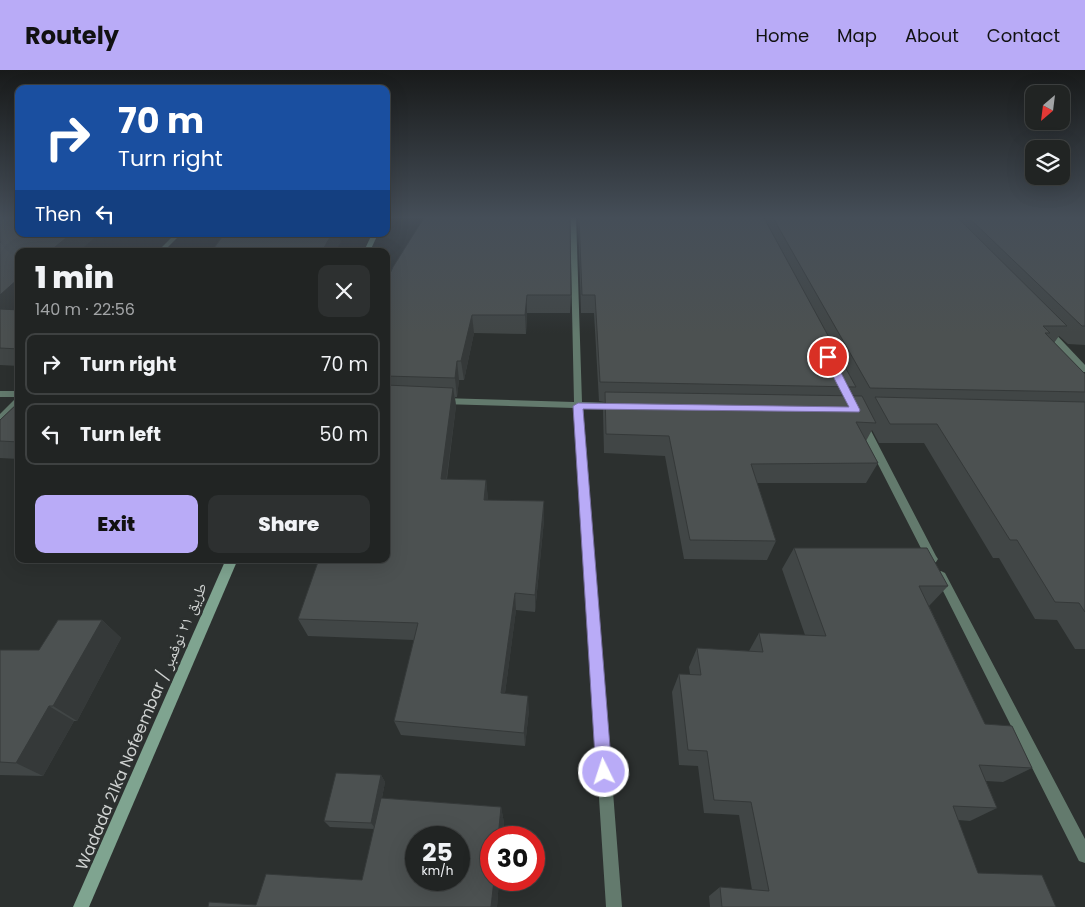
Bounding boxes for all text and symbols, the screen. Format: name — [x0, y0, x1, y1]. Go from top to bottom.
text: Routely — [25, 19, 119, 52]
text: Home — [755, 23, 809, 48]
text: Map — [837, 23, 877, 48]
text: About — [905, 23, 959, 48]
text: Contact — [987, 23, 1060, 48]
north arrow — [1025, 85, 1070, 130]
map controls — [1025, 85, 1070, 185]
text: 70 m — [118, 96, 204, 145]
icon: right — [35, 105, 100, 170]
button: layers — [1025, 140, 1070, 185]
text: Turn right — [118, 143, 223, 174]
icon: left — [91, 200, 119, 228]
text: Then — [35, 201, 81, 228]
text: 1 min — [35, 256, 114, 299]
button: close — [318, 265, 370, 317]
text: 140 m · 22:56 — [35, 298, 135, 321]
pin — [807, 336, 849, 378]
icon: arrive — [814, 343, 842, 371]
icon: right — [37, 350, 65, 378]
text: Turn right — [80, 351, 176, 378]
text: 70 m — [321, 351, 368, 378]
icon: left — [37, 420, 65, 448]
text: Turn left — [80, 421, 161, 448]
text: 50 m — [319, 421, 368, 448]
button: Exit — [35, 495, 198, 553]
button: Share — [208, 495, 370, 553]
street label: Wadada 21ka Nofeembar / طريق ٢١ نوفمبر — [70, 579, 213, 874]
position arrow — [577, 745, 629, 797]
speed limit sign: 30 — [480, 826, 545, 891]
text: 25 — [422, 835, 453, 870]
text: km/h — [422, 862, 453, 879]

